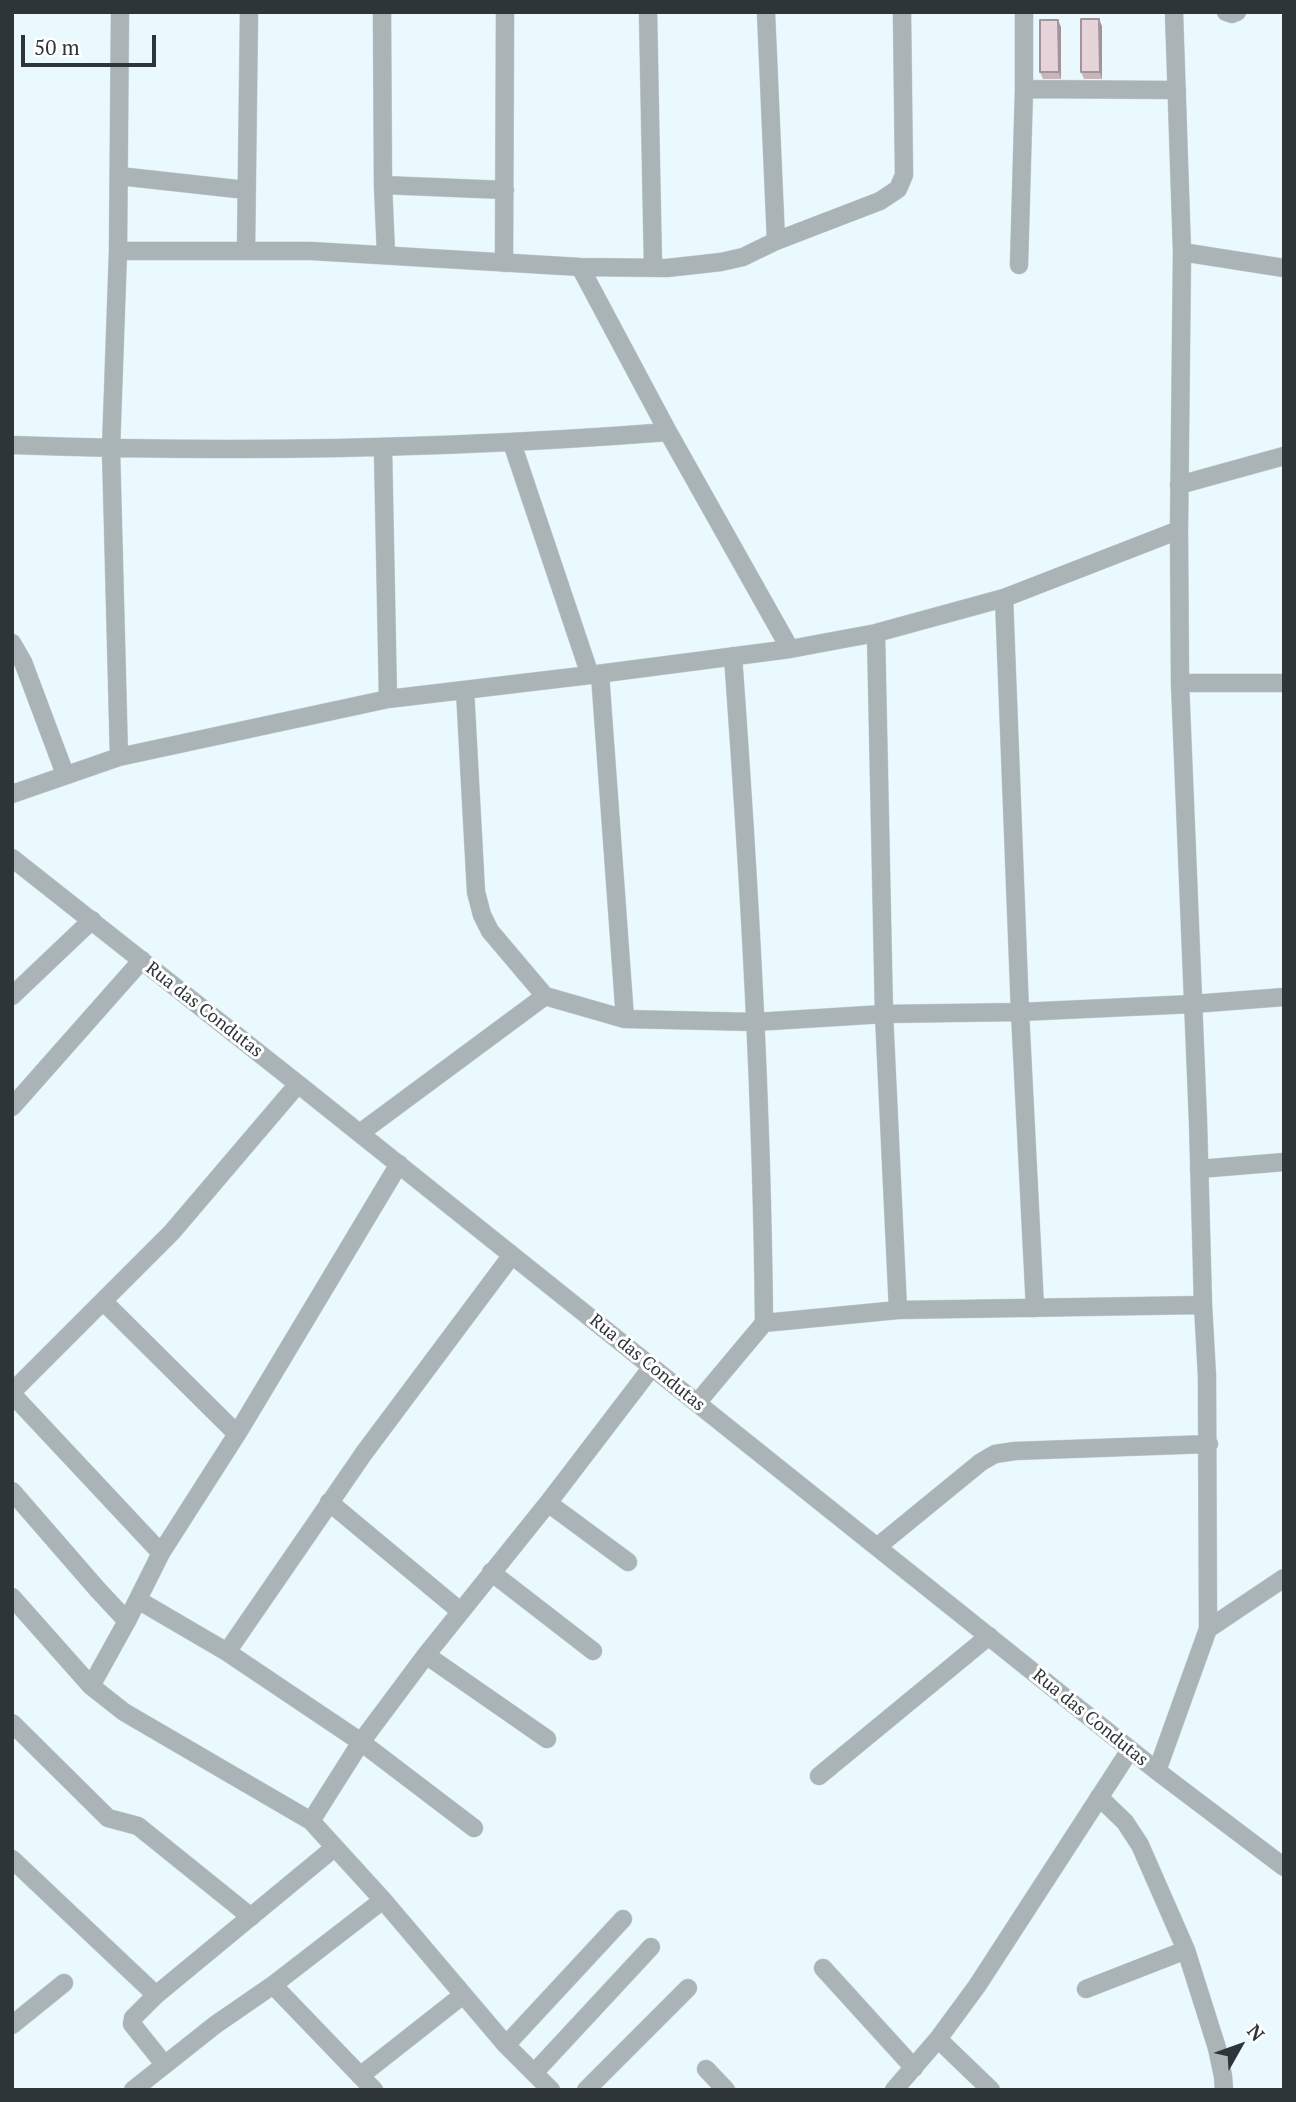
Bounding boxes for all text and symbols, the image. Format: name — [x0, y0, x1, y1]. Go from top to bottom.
scale bar — [24, 21, 159, 65]
text: 50 m — [34, 33, 80, 61]
street label: Rua das Condutas — [141, 958, 267, 1062]
street label: Rua das Condutas — [585, 1310, 709, 1416]
street label: Rua das Condutas — [1028, 1665, 1152, 1771]
north arrow — [1205, 2011, 1275, 2081]
text: N — [1242, 2019, 1271, 2046]

